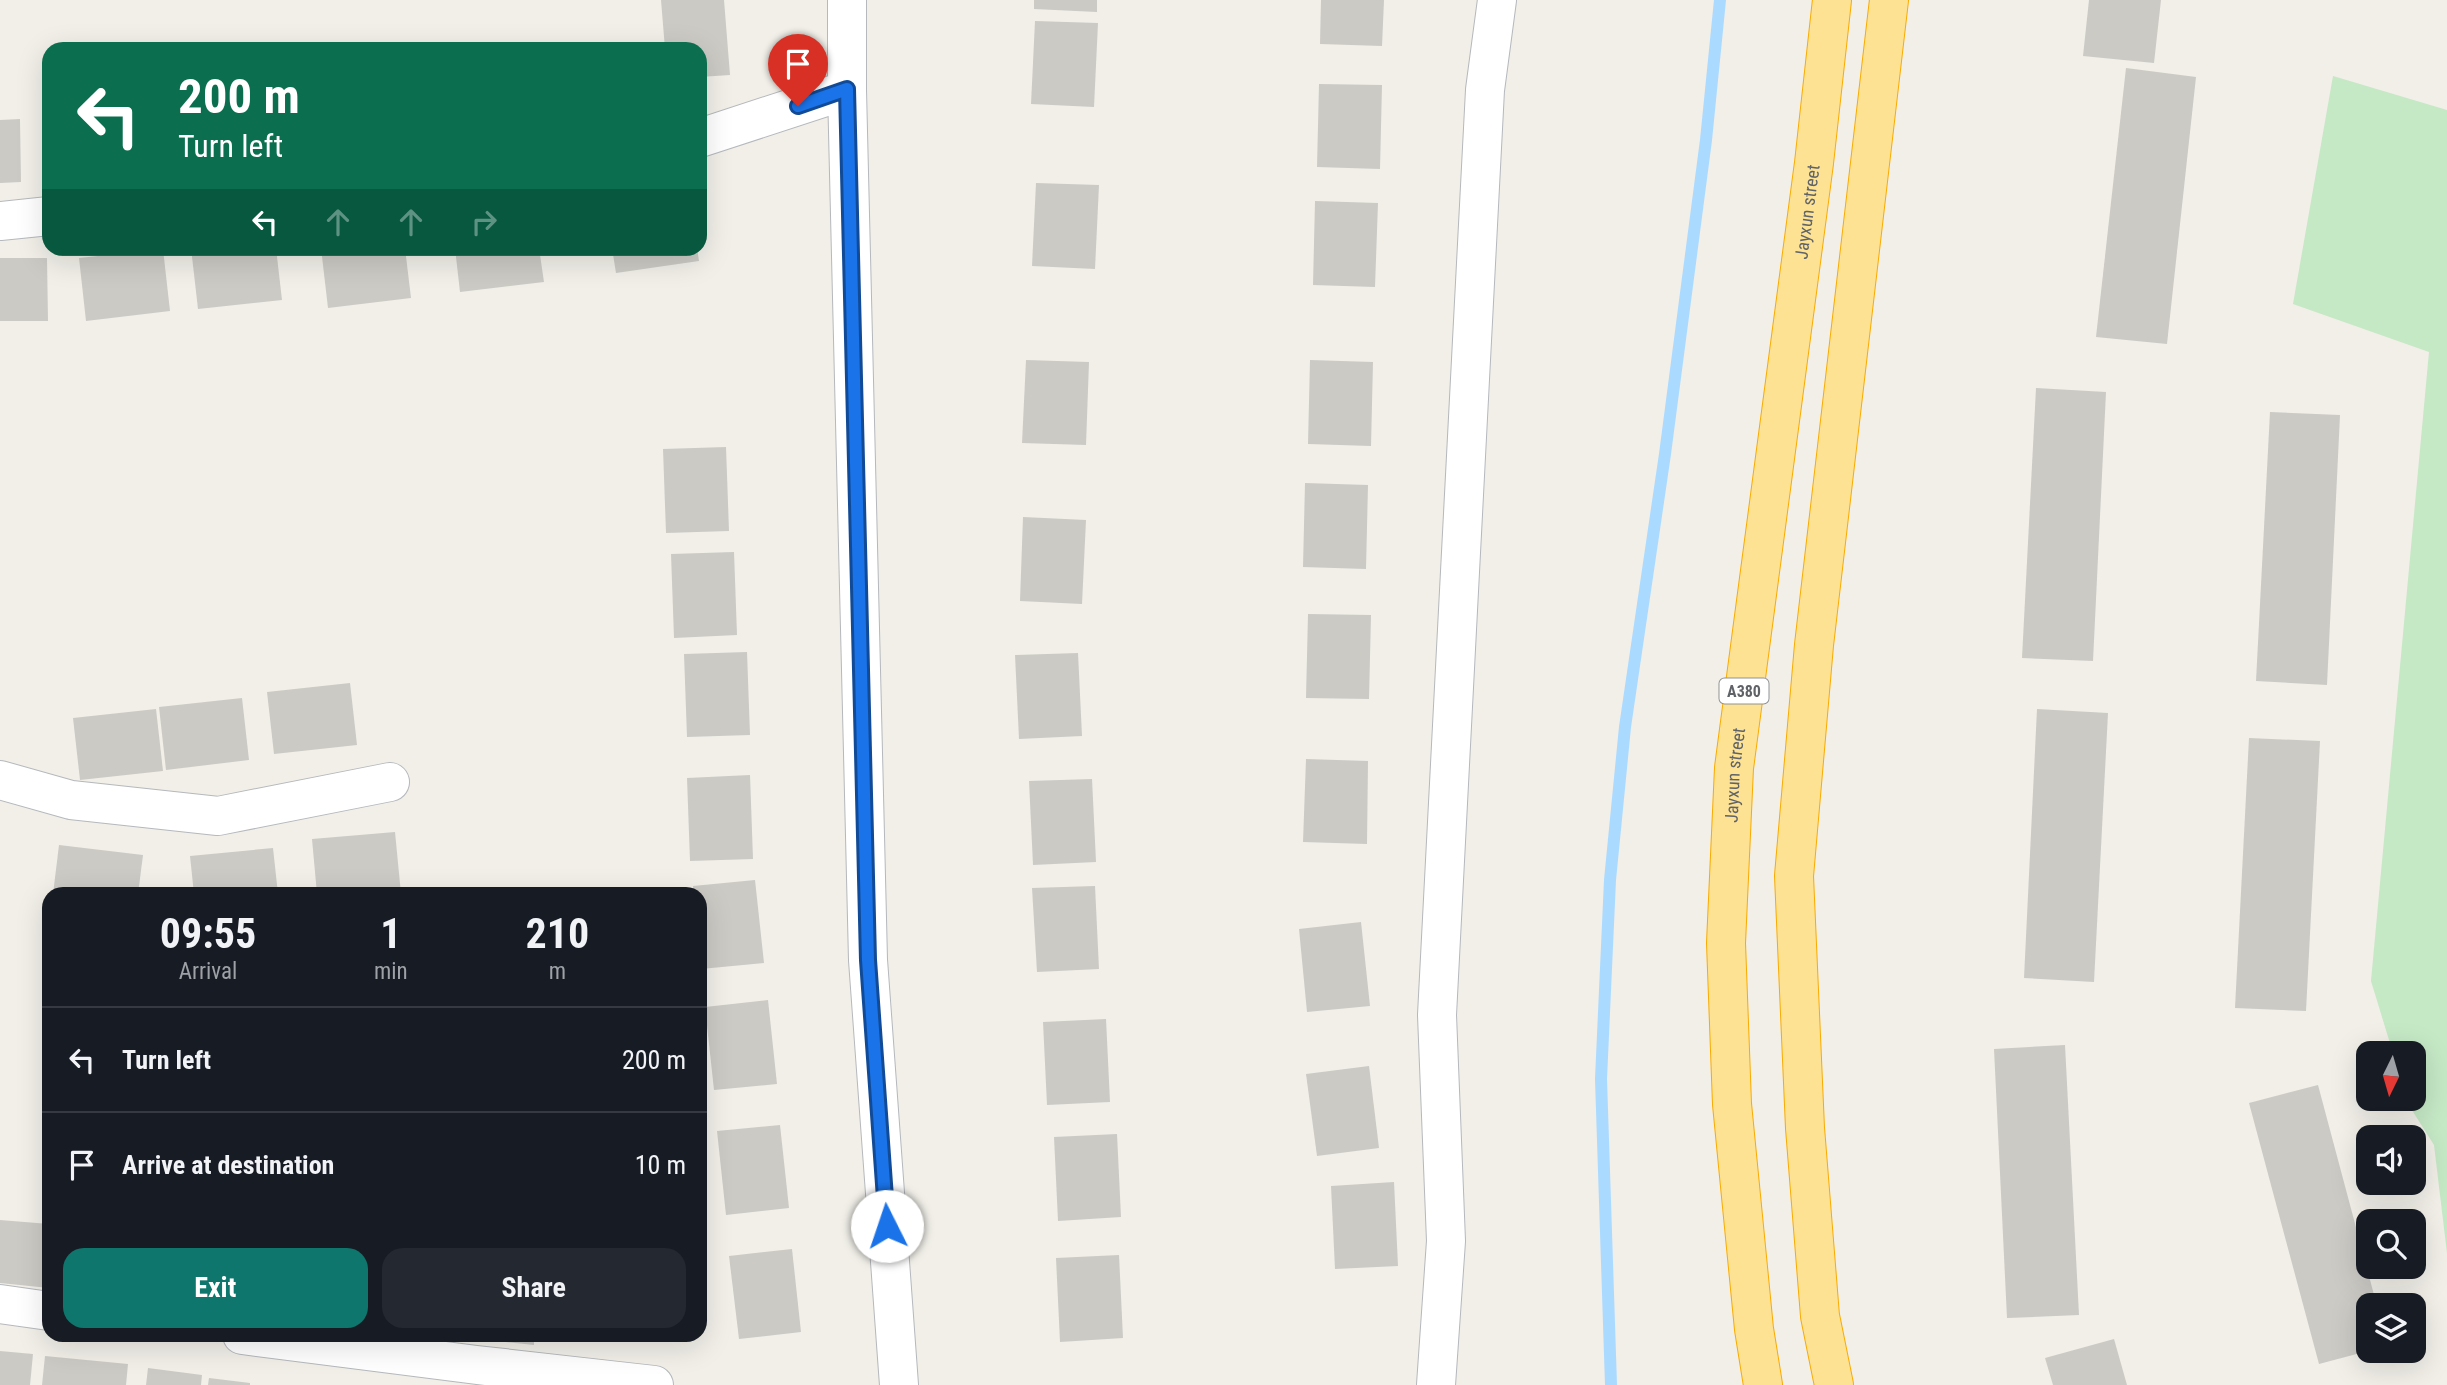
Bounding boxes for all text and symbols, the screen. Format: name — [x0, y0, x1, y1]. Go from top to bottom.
pin — [768, 34, 828, 106]
icon: arrive — [779, 45, 817, 83]
text: 200 m — [178, 68, 300, 125]
icon: left — [63, 70, 154, 161]
text: Turn left — [178, 127, 283, 165]
street label: Jayxun street — [1790, 163, 1824, 260]
icon: left — [246, 203, 284, 241]
icon: ahead — [319, 203, 357, 241]
icon: ahead — [392, 203, 430, 241]
icon: right — [465, 203, 503, 241]
road number: A380 — [1720, 678, 1768, 704]
street label: Jayxun street — [1721, 726, 1749, 823]
text: 09:55 — [160, 909, 256, 958]
text: 1 — [380, 909, 401, 958]
text: 210 — [525, 909, 589, 958]
text: Arrival — [179, 958, 237, 985]
text: min — [374, 958, 408, 985]
text: m — [549, 958, 566, 985]
icon: left — [63, 1041, 101, 1079]
north arrow — [2356, 1041, 2426, 1111]
map controls — [2356, 1041, 2426, 1363]
text: Turn left — [122, 1045, 211, 1075]
text: 200 m — [622, 1045, 686, 1075]
button: sound — [2356, 1125, 2426, 1195]
icon: arrive — [63, 1146, 101, 1184]
text: Arrive at destination — [122, 1150, 334, 1180]
text: 10 m — [635, 1150, 686, 1180]
position arrow — [850, 1189, 924, 1263]
button: search — [2356, 1209, 2426, 1279]
button: Exit — [63, 1248, 368, 1328]
button: Share — [382, 1248, 686, 1328]
button: layers — [2356, 1293, 2426, 1363]

